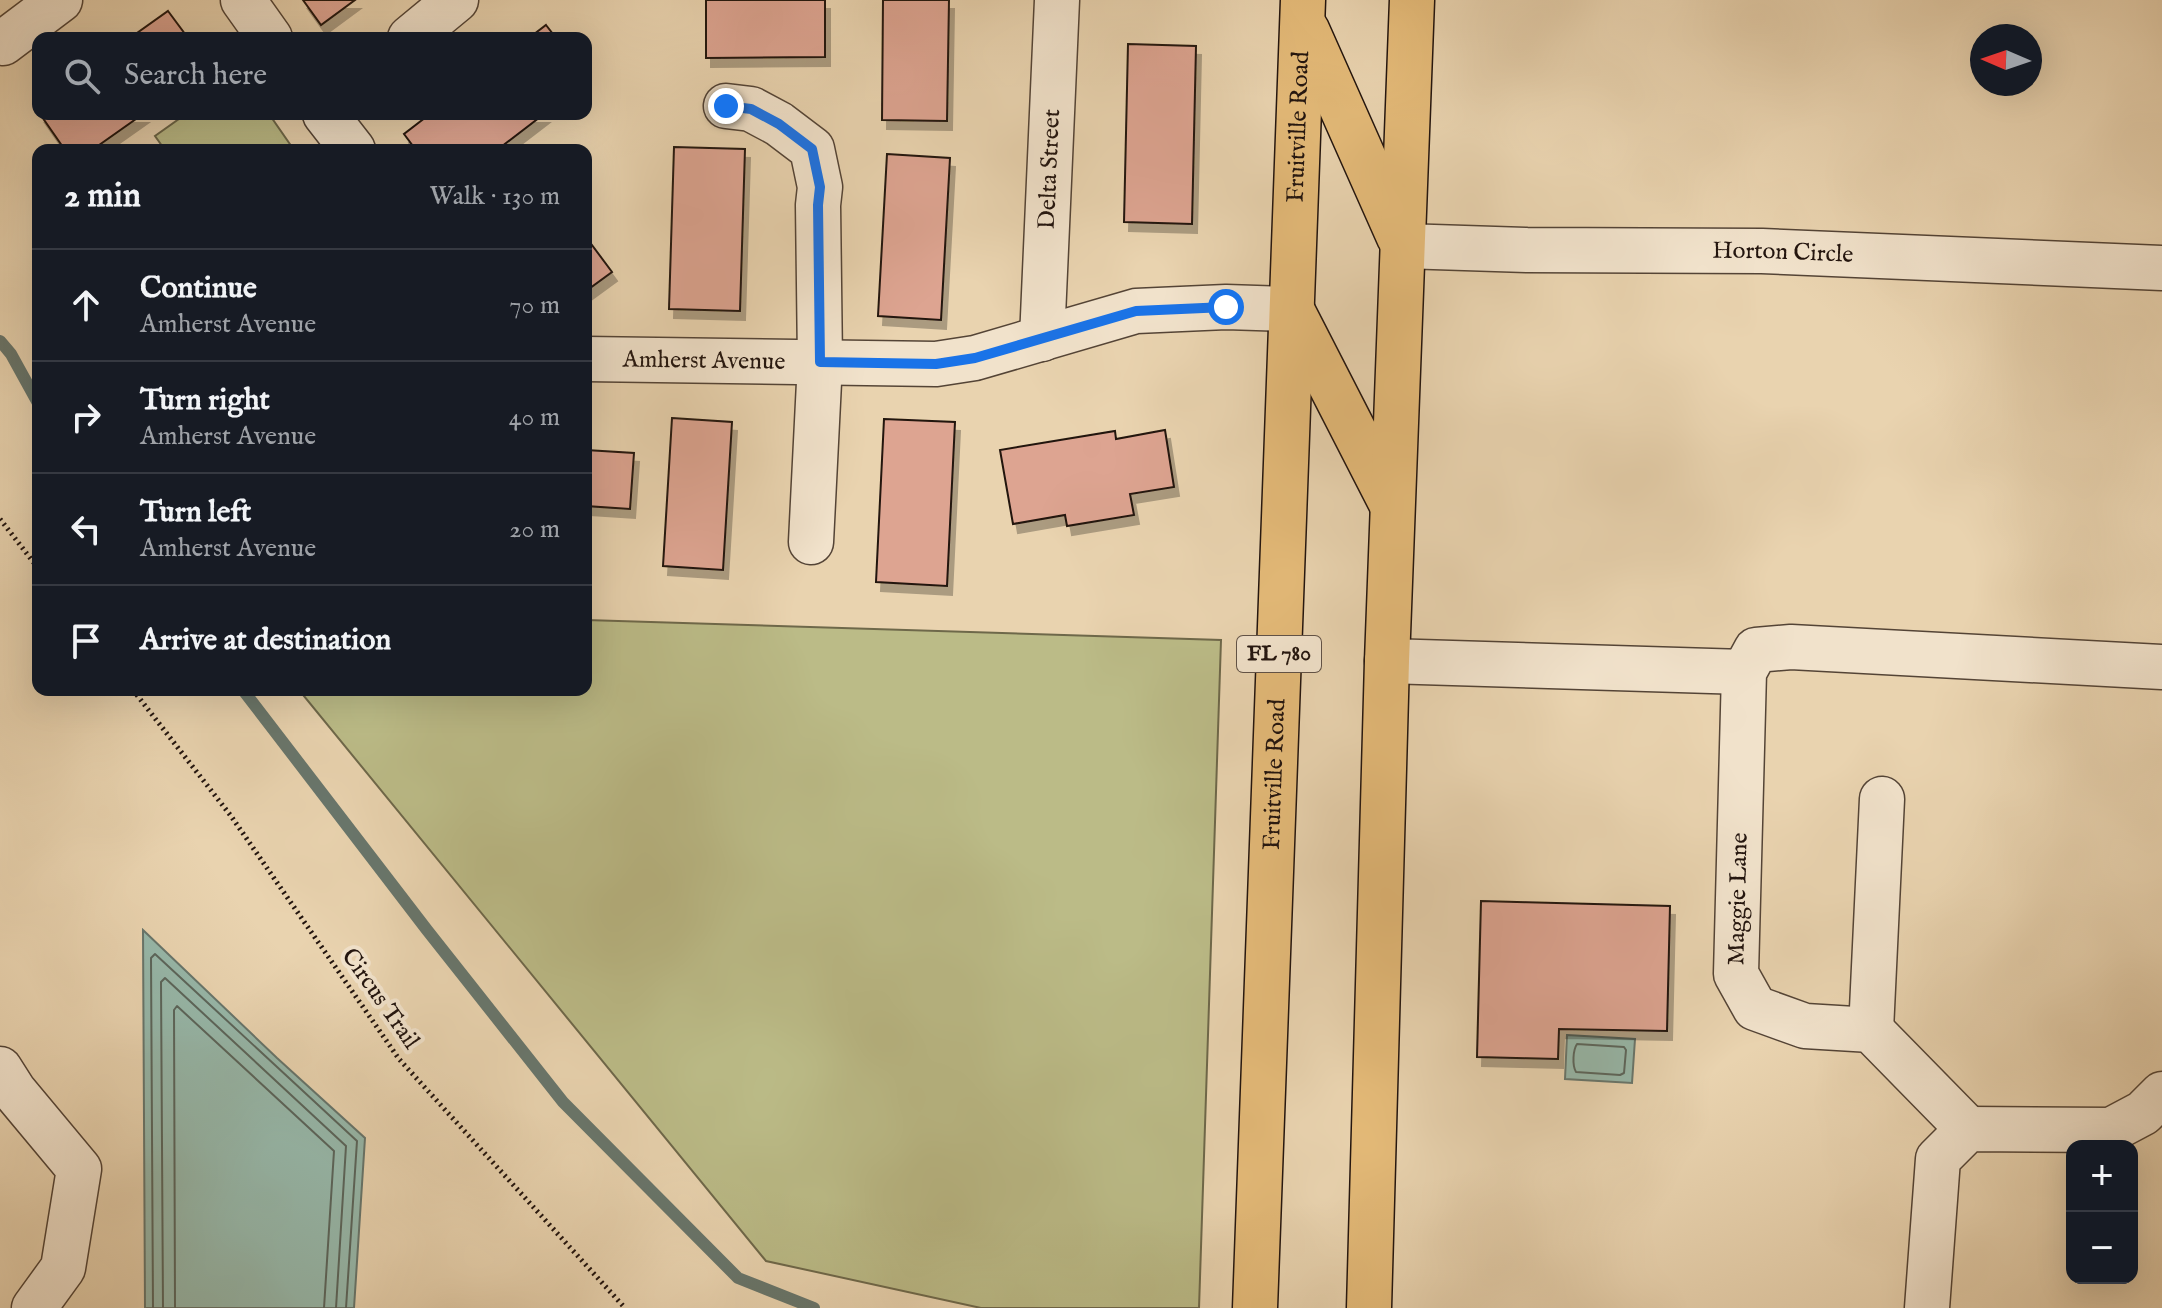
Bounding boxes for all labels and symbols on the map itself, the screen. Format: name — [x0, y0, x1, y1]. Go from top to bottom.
north arrow — [1970, 24, 2042, 96]
street label: Fruitville Road — [1280, 50, 1317, 203]
route end — [708, 88, 744, 124]
street label: Delta Street — [1031, 108, 1068, 230]
street label: Horton Circle — [1712, 235, 1854, 270]
route start — [1208, 289, 1244, 325]
street label: Amherst Avenue — [621, 344, 786, 377]
road number: FL 780 — [1237, 636, 1321, 672]
street label: Fruitville Road — [1256, 698, 1293, 851]
street label: Maggie Lane — [1721, 832, 1755, 966]
street label: Circus Trail — [334, 942, 426, 1056]

